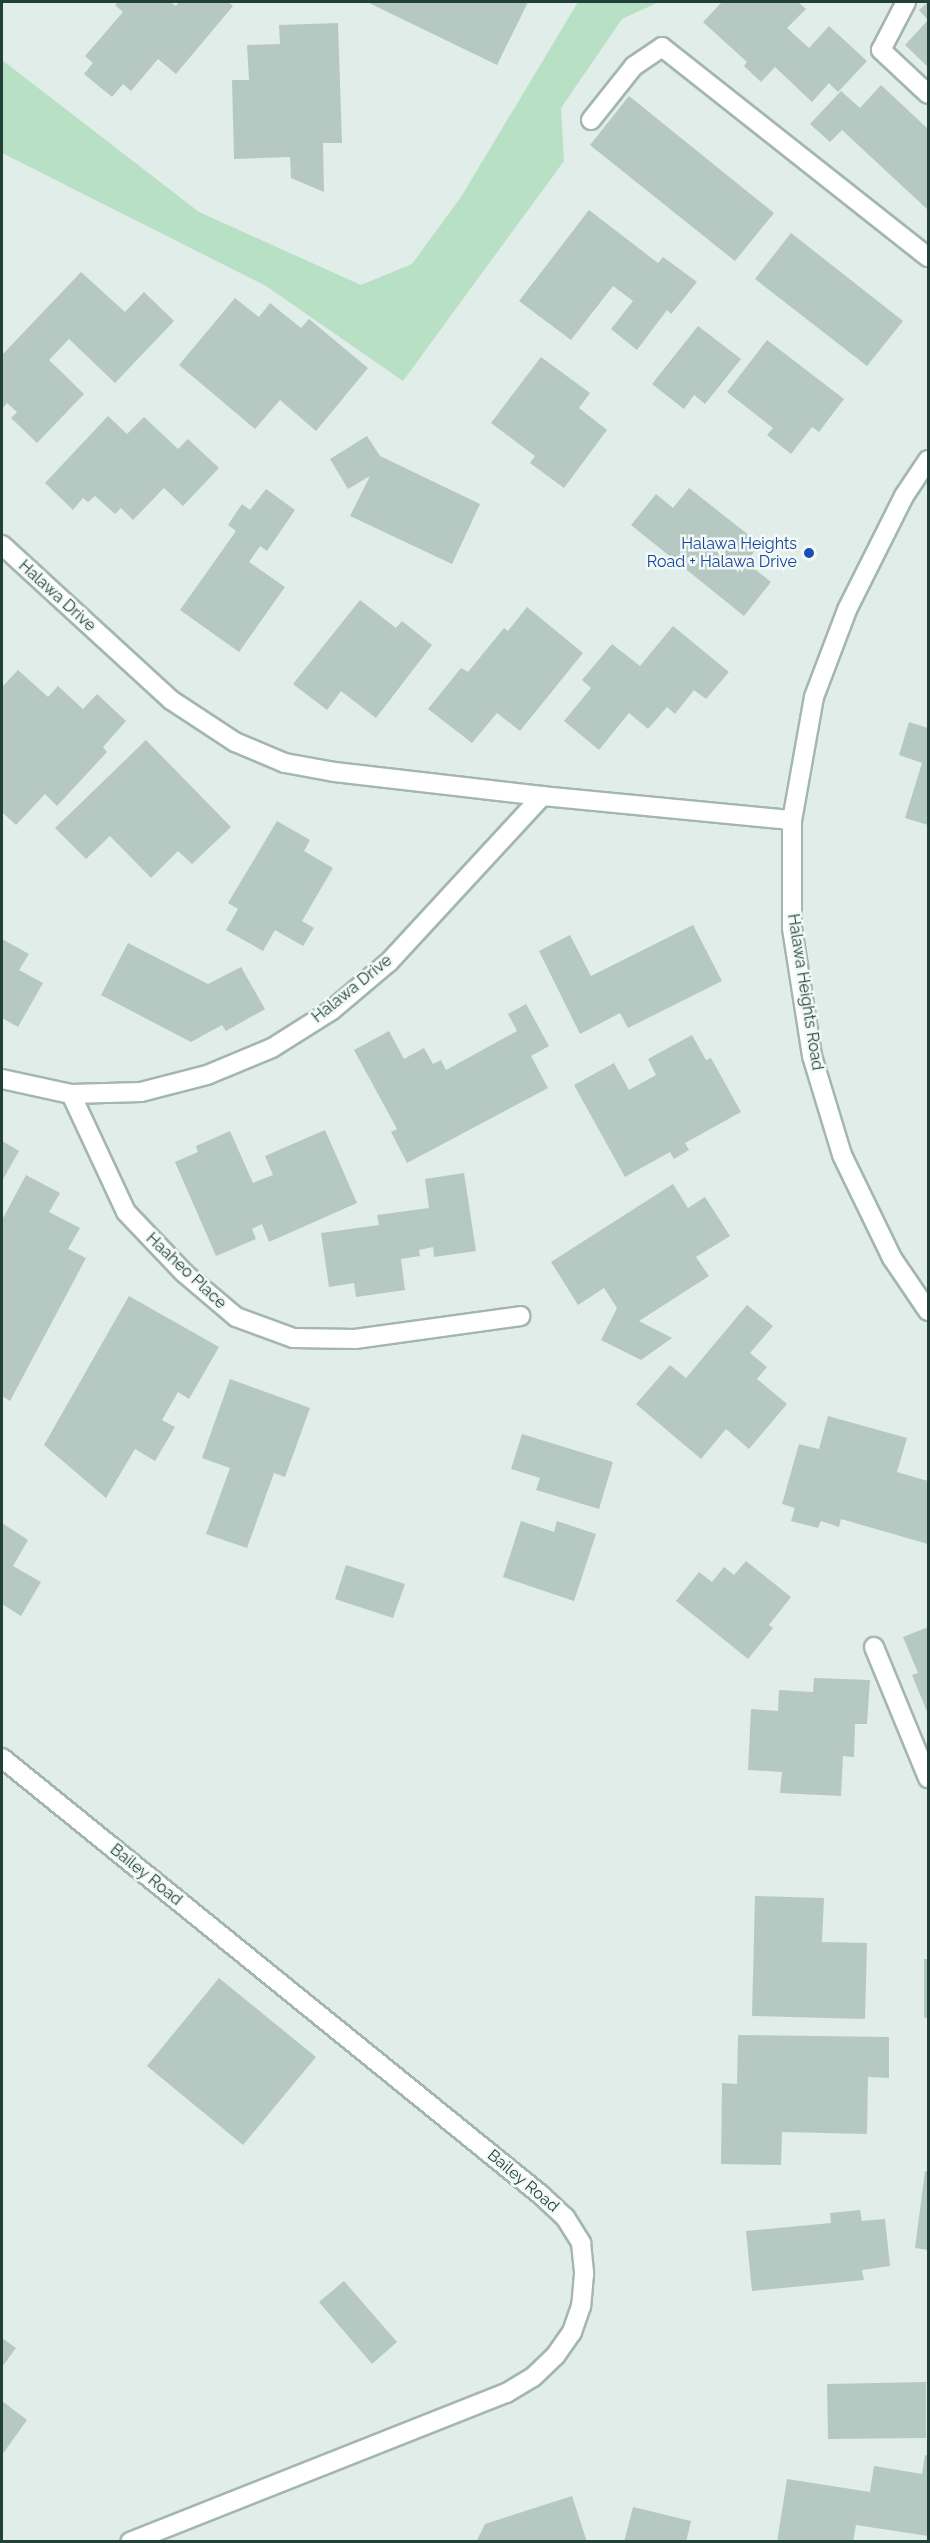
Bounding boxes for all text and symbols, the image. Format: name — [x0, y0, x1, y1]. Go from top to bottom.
place label: Halawa Heights Road + Halawa Drive — [647, 534, 797, 572]
marker: Halawa Heights Road + Halawa Drive — [802, 546, 816, 560]
street label: Halawa Drive — [15, 556, 99, 636]
street label: Halawa Heights Road — [783, 912, 827, 1072]
street label: Halawa Drive — [308, 951, 396, 1027]
street label: Haaheo Place — [142, 1229, 230, 1313]
street label: Bailey Road — [106, 1840, 186, 1910]
street label: Bailey Road — [483, 2146, 563, 2216]

